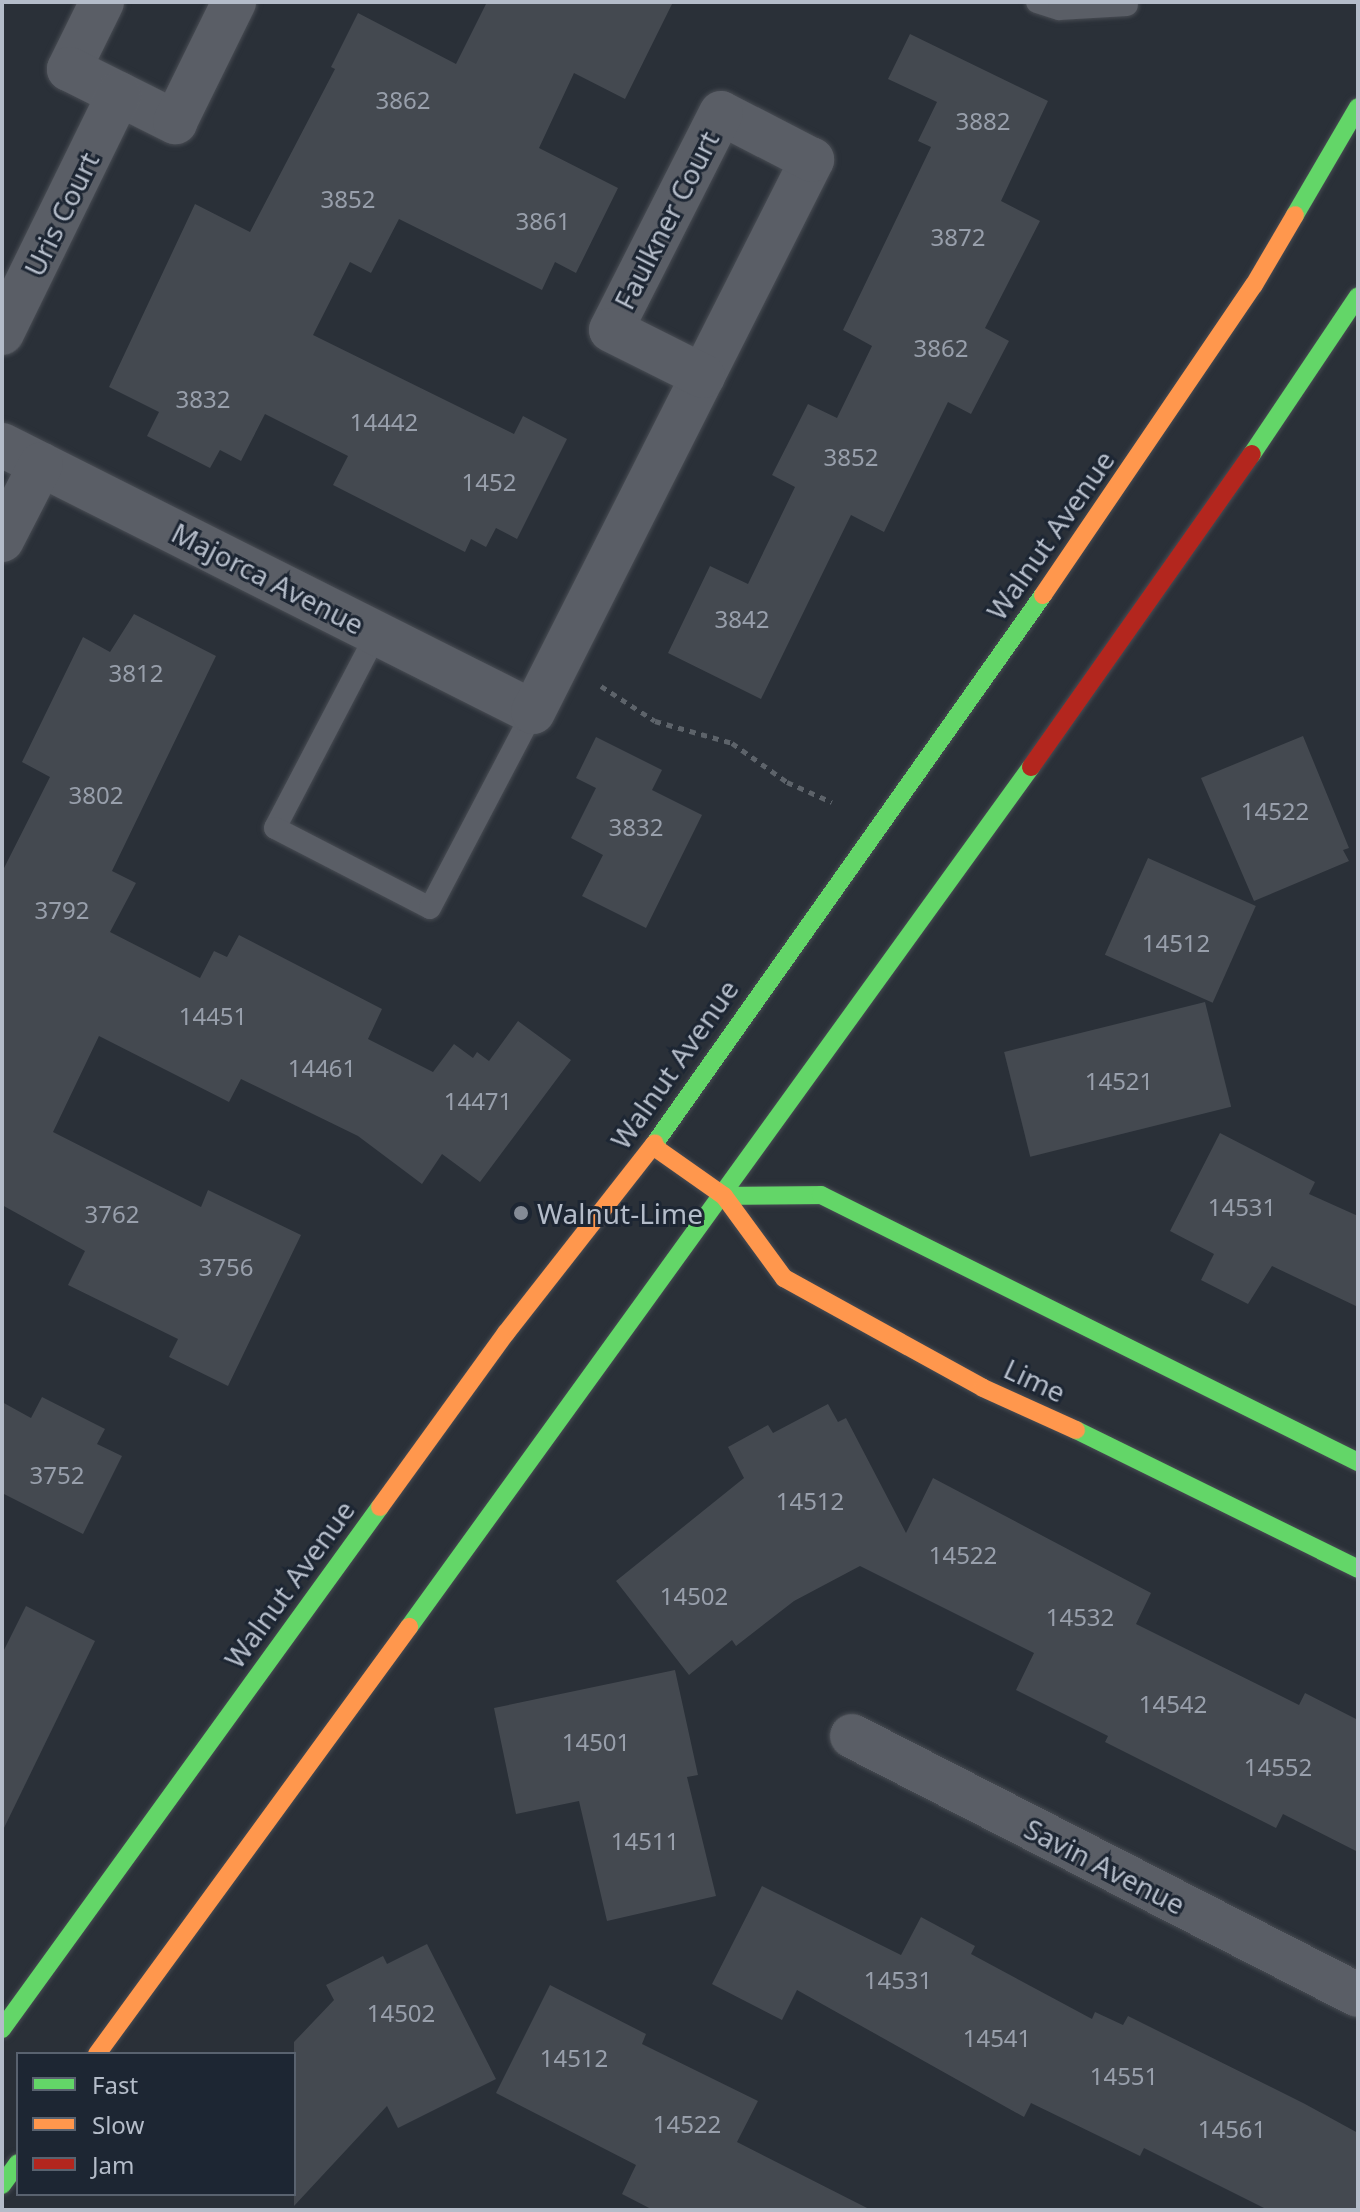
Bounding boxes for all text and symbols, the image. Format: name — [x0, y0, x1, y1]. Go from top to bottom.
house number: 3862 — [376, 86, 430, 114]
house number: 3882 — [956, 107, 1010, 135]
street label: Faulkner Court — [607, 125, 725, 315]
street label: Uris Court — [17, 147, 105, 281]
house number: 3852 — [321, 185, 375, 213]
house number: 3861 — [516, 207, 570, 235]
house number: 3872 — [931, 223, 985, 251]
house number: 3862 — [914, 334, 968, 362]
house number: 3832 — [176, 385, 230, 413]
house number: 14442 — [350, 408, 418, 436]
house number: 3852 — [824, 443, 878, 471]
street label: Walnut Avenue — [979, 444, 1121, 626]
house number: 1452 — [462, 468, 516, 496]
street label: Majorca Avenue — [166, 515, 370, 641]
house number: 3842 — [715, 605, 769, 633]
house number: 3812 — [109, 659, 163, 687]
house number: 3802 — [69, 781, 123, 809]
house number: 14522 — [1241, 797, 1309, 825]
house number: 3832 — [609, 813, 663, 841]
house number: 3792 — [35, 896, 89, 924]
house number: 14512 — [1142, 929, 1210, 957]
street label: Walnut Avenue — [603, 973, 745, 1155]
house number: 14451 — [179, 1002, 247, 1030]
house number: 14461 — [288, 1054, 356, 1082]
house number: 14521 — [1085, 1067, 1153, 1095]
house number: 14471 — [444, 1087, 512, 1115]
house number: 14531 — [1208, 1193, 1276, 1221]
place label: Walnut-Lime — [537, 1196, 703, 1230]
house number: 3762 — [85, 1200, 139, 1228]
marker: Walnut-Lime — [512, 1204, 530, 1222]
house number: 3756 — [199, 1253, 253, 1281]
street label: Lime — [999, 1351, 1071, 1409]
house number: 3752 — [30, 1461, 84, 1489]
house number: 14512 — [776, 1487, 844, 1515]
street label: Walnut Avenue — [217, 1494, 361, 1674]
house number: 14522 — [929, 1541, 997, 1569]
house number: 14502 — [660, 1582, 728, 1610]
house number: 14532 — [1046, 1603, 1114, 1631]
house number: 14542 — [1139, 1690, 1207, 1718]
house number: 14501 — [562, 1728, 630, 1756]
house number: 14552 — [1244, 1753, 1312, 1781]
street label: Savin Avenue — [1019, 1811, 1191, 1921]
house number: 14511 — [611, 1827, 679, 1855]
house number: 14531 — [864, 1966, 932, 1994]
house number: 14502 — [367, 1999, 435, 2027]
house number: 14541 — [963, 2024, 1031, 2052]
house number: 14512 — [540, 2044, 608, 2072]
legend — [16, 2052, 296, 2196]
house number: 14551 — [1090, 2062, 1158, 2090]
text: Fast — [92, 2068, 138, 2101]
text: Slow — [92, 2108, 144, 2141]
house number: 14522 — [653, 2110, 721, 2138]
house number: 14561 — [1198, 2115, 1266, 2143]
text: Jam — [92, 2148, 134, 2181]

